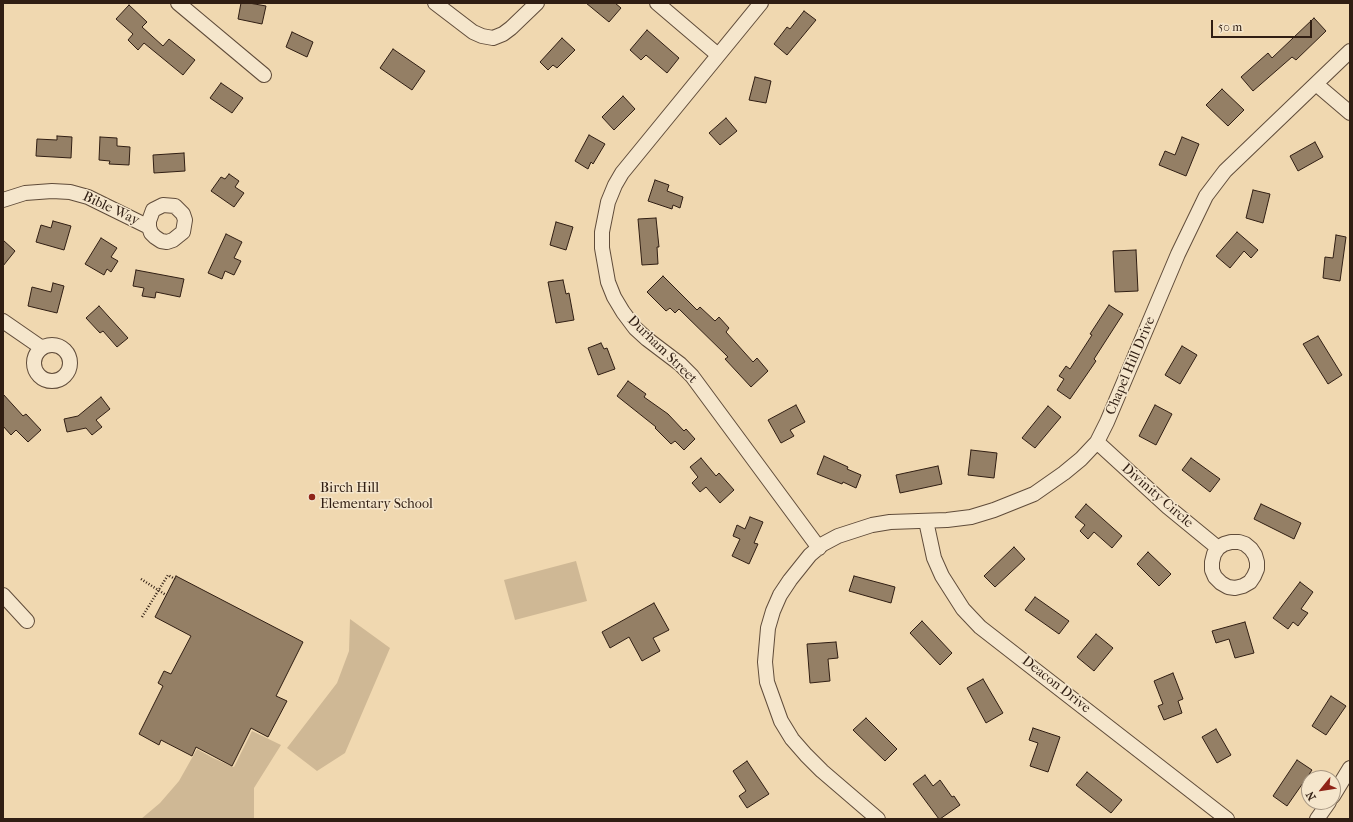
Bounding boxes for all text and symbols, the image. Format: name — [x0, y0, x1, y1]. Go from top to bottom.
scale bar — [1213, 12, 1314, 38]
text: 50 m — [1218, 20, 1242, 34]
street label: Bible Way — [80, 189, 142, 229]
street label: Durham Street — [624, 313, 700, 387]
street label: Chapel Hill Drive — [1103, 314, 1159, 418]
street label: Divinity Circle — [1118, 460, 1196, 532]
place label: Birch Hill Elementary School — [320, 481, 433, 514]
marker: Birch Hill Elementary School — [307, 492, 317, 502]
street label: Deacon Drive — [1018, 653, 1094, 717]
north arrow — [1301, 770, 1341, 810]
text: N — [1303, 789, 1319, 803]

